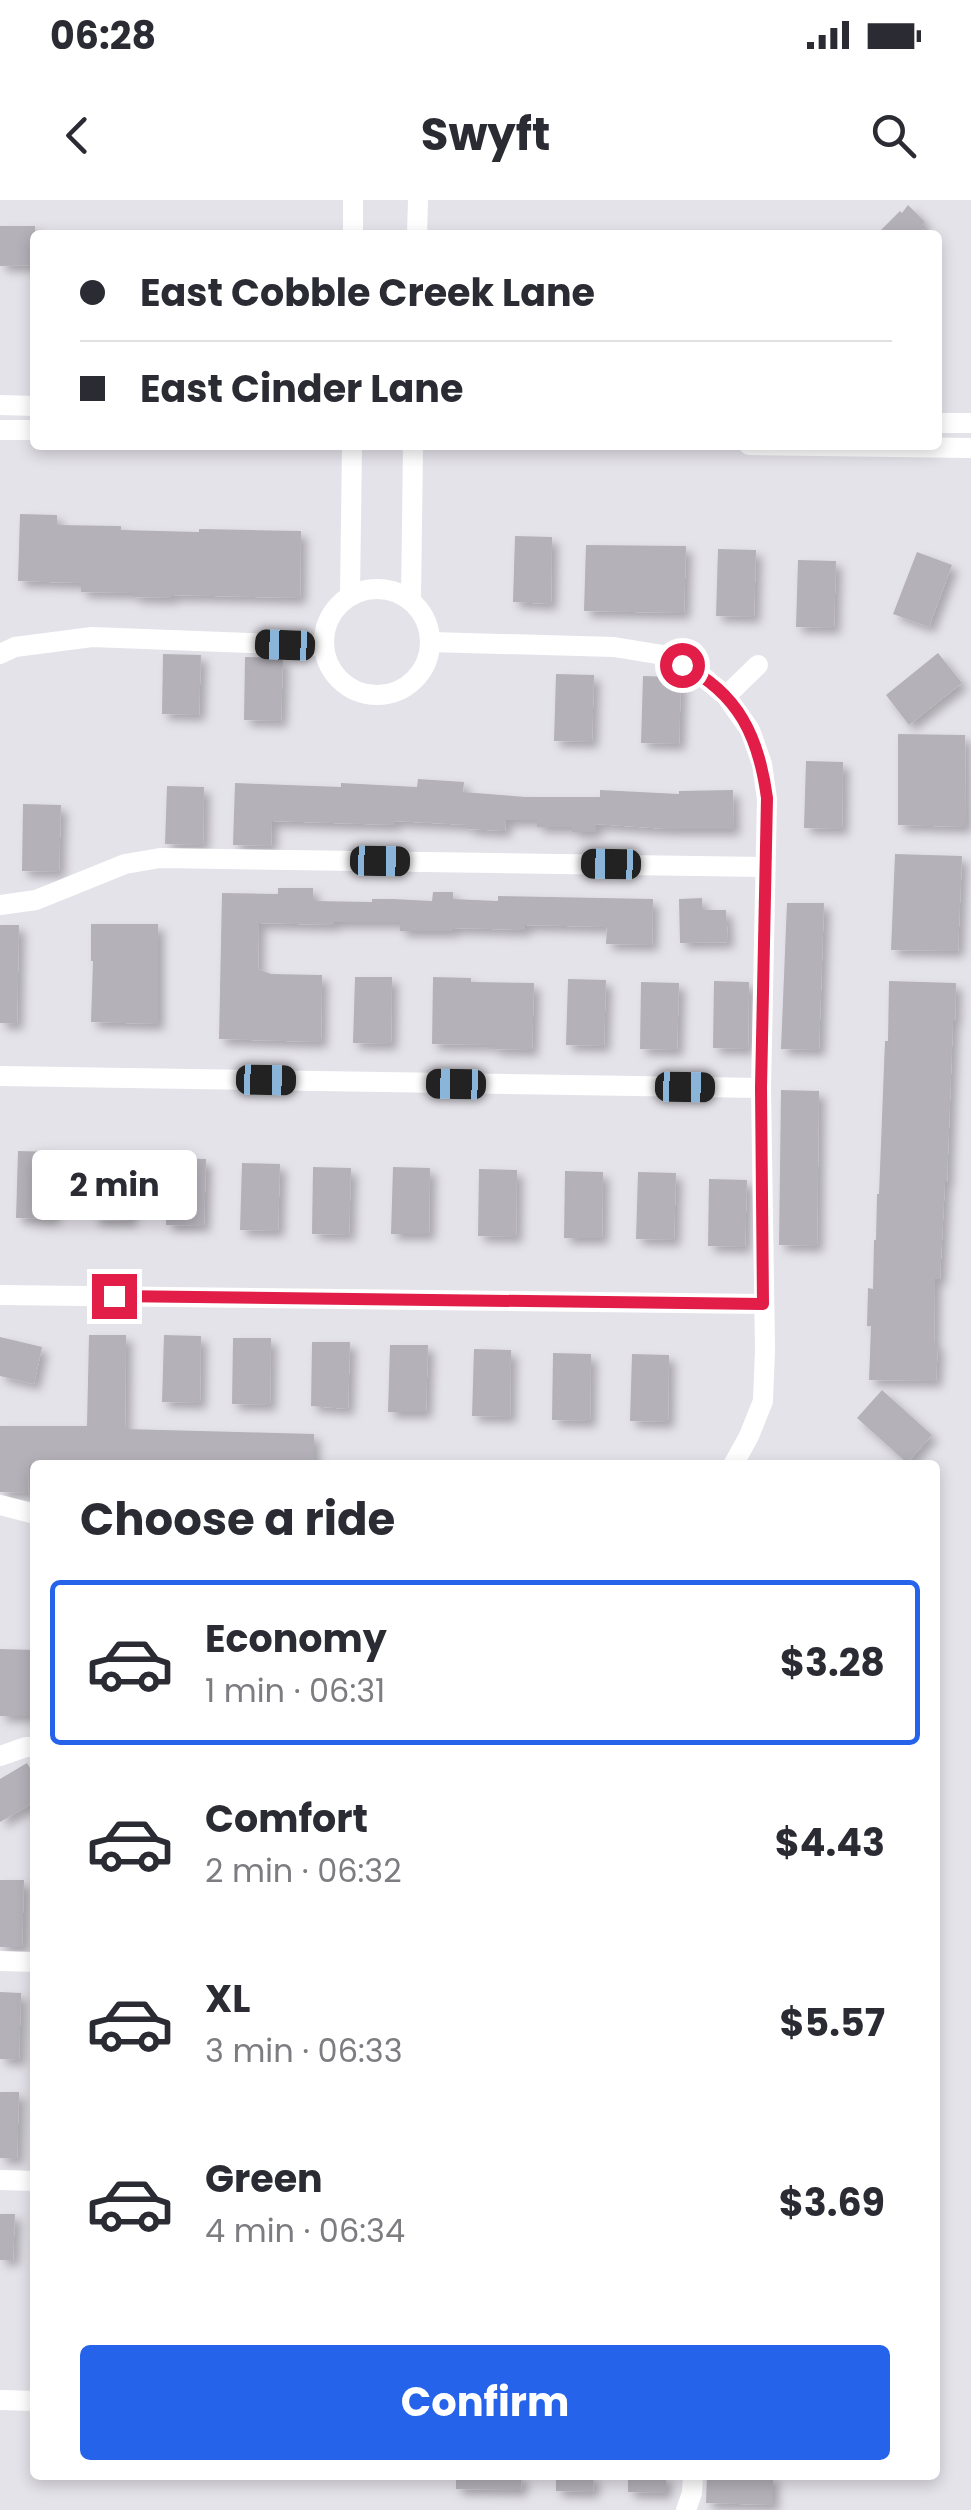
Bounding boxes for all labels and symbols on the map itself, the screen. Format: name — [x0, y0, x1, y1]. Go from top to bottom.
car — [254, 629, 316, 661]
route start — [660, 643, 705, 688]
car — [350, 845, 410, 877]
car — [581, 848, 641, 880]
car — [236, 1064, 296, 1096]
car — [426, 1068, 486, 1100]
car — [655, 1071, 715, 1103]
callout: 2 min — [32, 1151, 196, 1221]
route end — [92, 1274, 137, 1319]

